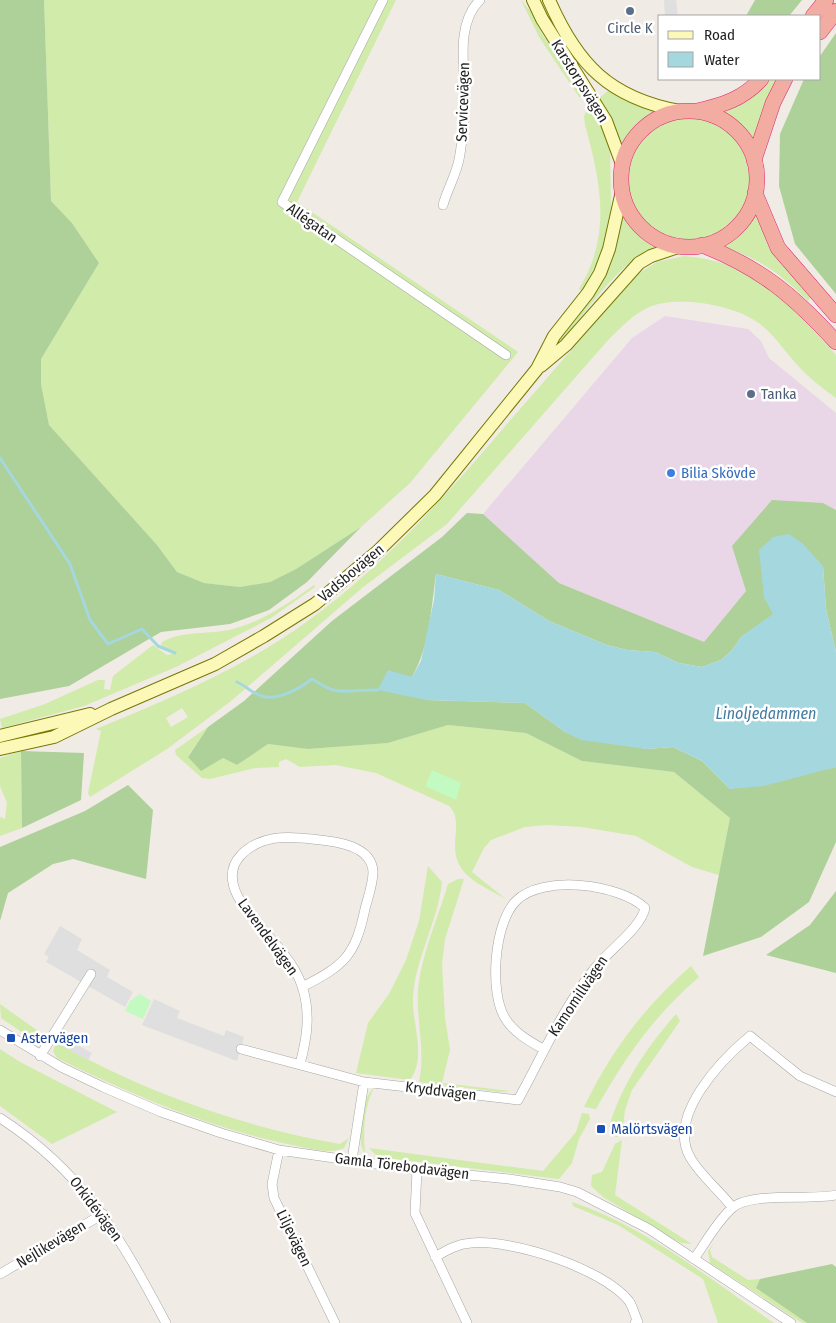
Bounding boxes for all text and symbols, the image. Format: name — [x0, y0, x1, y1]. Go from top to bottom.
marker: Circle K — [624, 5, 636, 17]
legend — [658, 15, 821, 80]
place label: Circle K — [607, 19, 653, 37]
text: Road — [704, 26, 735, 44]
street label: Karstorpsvägen — [547, 36, 613, 126]
text: Water — [704, 51, 740, 69]
street label: Servicevägen — [453, 62, 473, 142]
street label: Allégatan — [283, 199, 341, 247]
place label: Tanka — [761, 385, 797, 403]
marker: Tanka — [745, 388, 757, 400]
place label: Bilia Skövde — [681, 464, 756, 482]
marker: Bilia Skövde — [665, 467, 677, 479]
street label: Vadsbovägen — [314, 540, 388, 606]
water label: Linoljedammen — [716, 704, 816, 723]
street label: Lavendelvägen — [234, 895, 302, 979]
street label: Kamomillvägen — [544, 952, 612, 1040]
place label: Astervägen — [21, 1029, 88, 1047]
marker: Astervägen — [5, 1032, 17, 1044]
street label: Kryddvägen — [404, 1078, 478, 1104]
place label: Malörtsvägen — [611, 1120, 693, 1138]
marker: Malörtsvägen — [595, 1123, 607, 1135]
street label: Gamla Törebodavägen — [334, 1149, 470, 1183]
street label: Orkidévägen — [66, 1173, 126, 1245]
street label: Liljevägen — [272, 1207, 316, 1269]
street label: Nejlikevägen — [13, 1216, 89, 1272]

